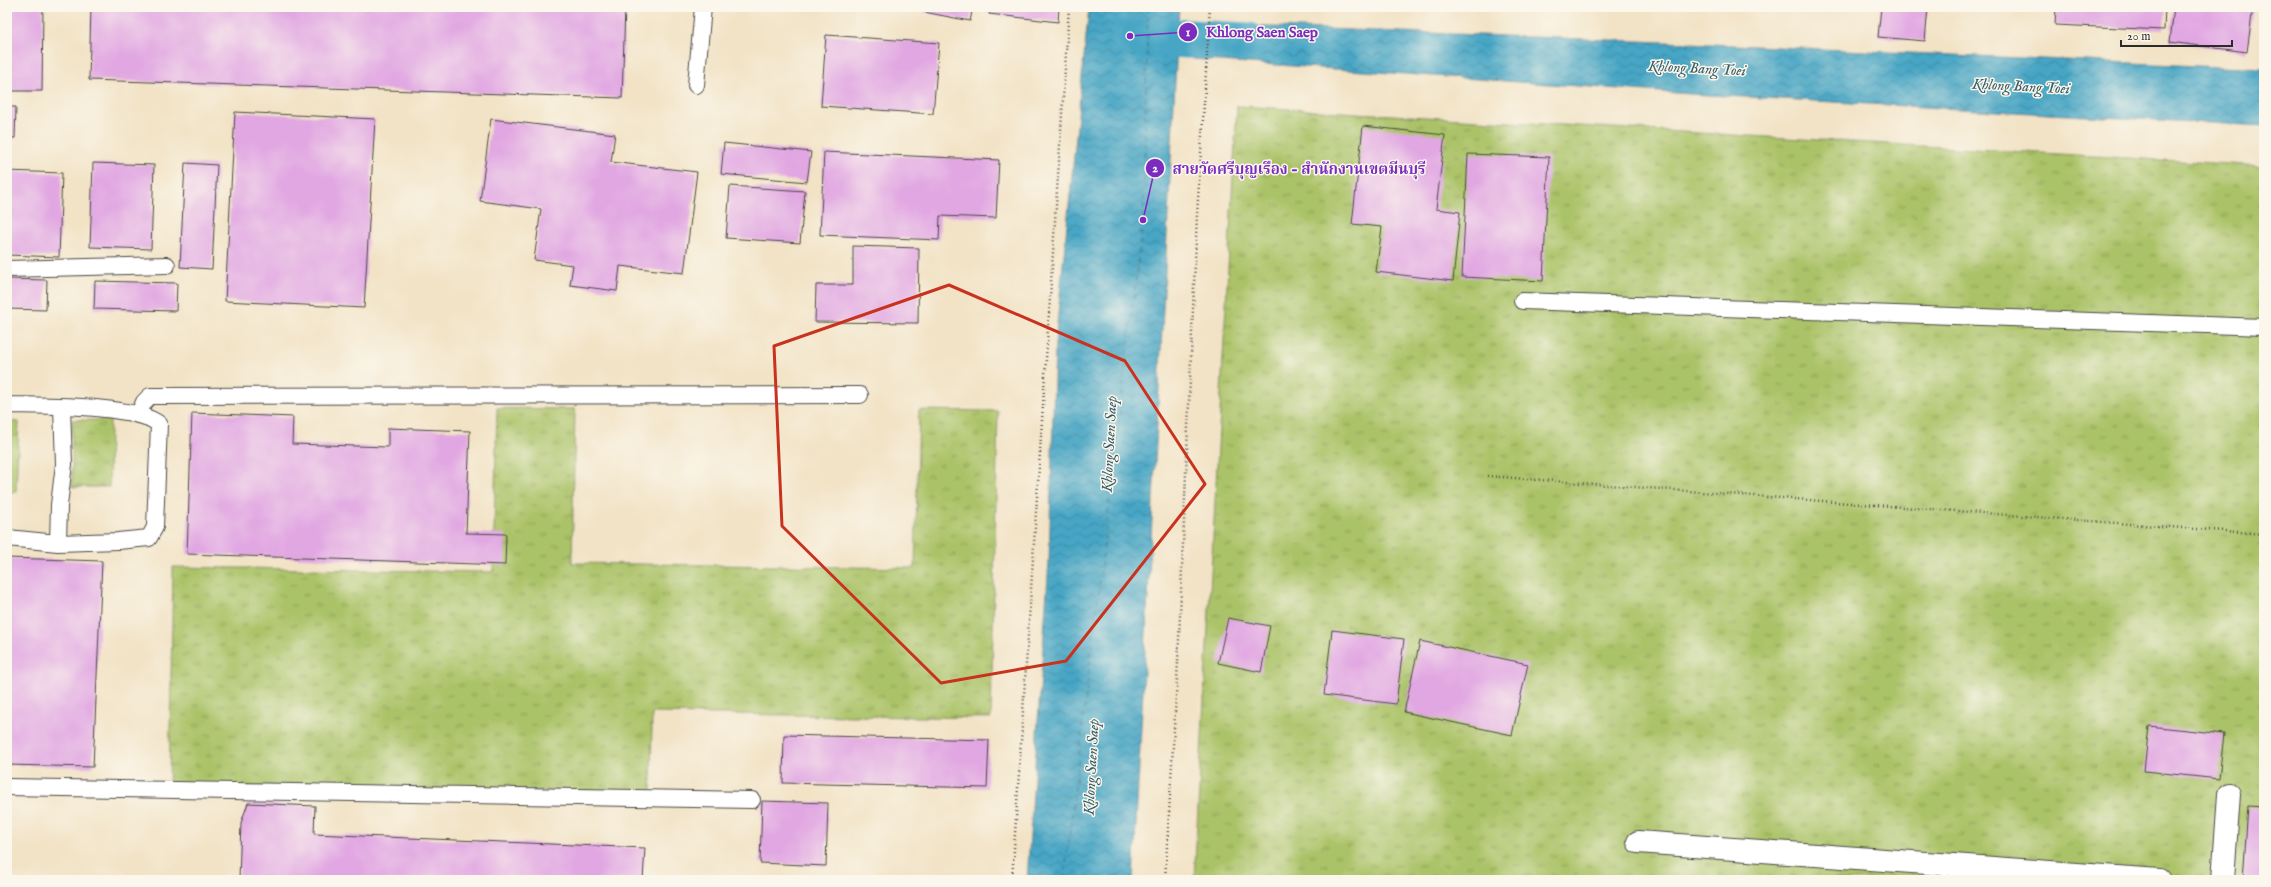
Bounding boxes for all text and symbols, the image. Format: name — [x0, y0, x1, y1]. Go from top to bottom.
callout: Khlong Saen Saep — [1178, 18, 1326, 45]
scale bar — [2121, 22, 2232, 48]
text: Khlong Saen Saep — [1206, 23, 1318, 42]
text: 1 — [1186, 25, 1191, 40]
text: 20 m — [2127, 29, 2150, 44]
water label: Khlong Bang Toei — [1647, 56, 1748, 82]
water label: Khlong Bang Toei — [1971, 74, 2072, 100]
callout: สายวัดศรีบุญเรือง - สำนักงานเขตมีนบุรี — [1145, 155, 1434, 182]
text: สายวัดศรีบุญเรือง - สำนักงานเขตมีนบุรี — [1172, 160, 1426, 180]
text: 2 — [1152, 161, 1158, 176]
water label: Khlong Saen Saep — [1097, 395, 1123, 494]
water label: Khlong Saen Saep — [1079, 718, 1105, 817]

